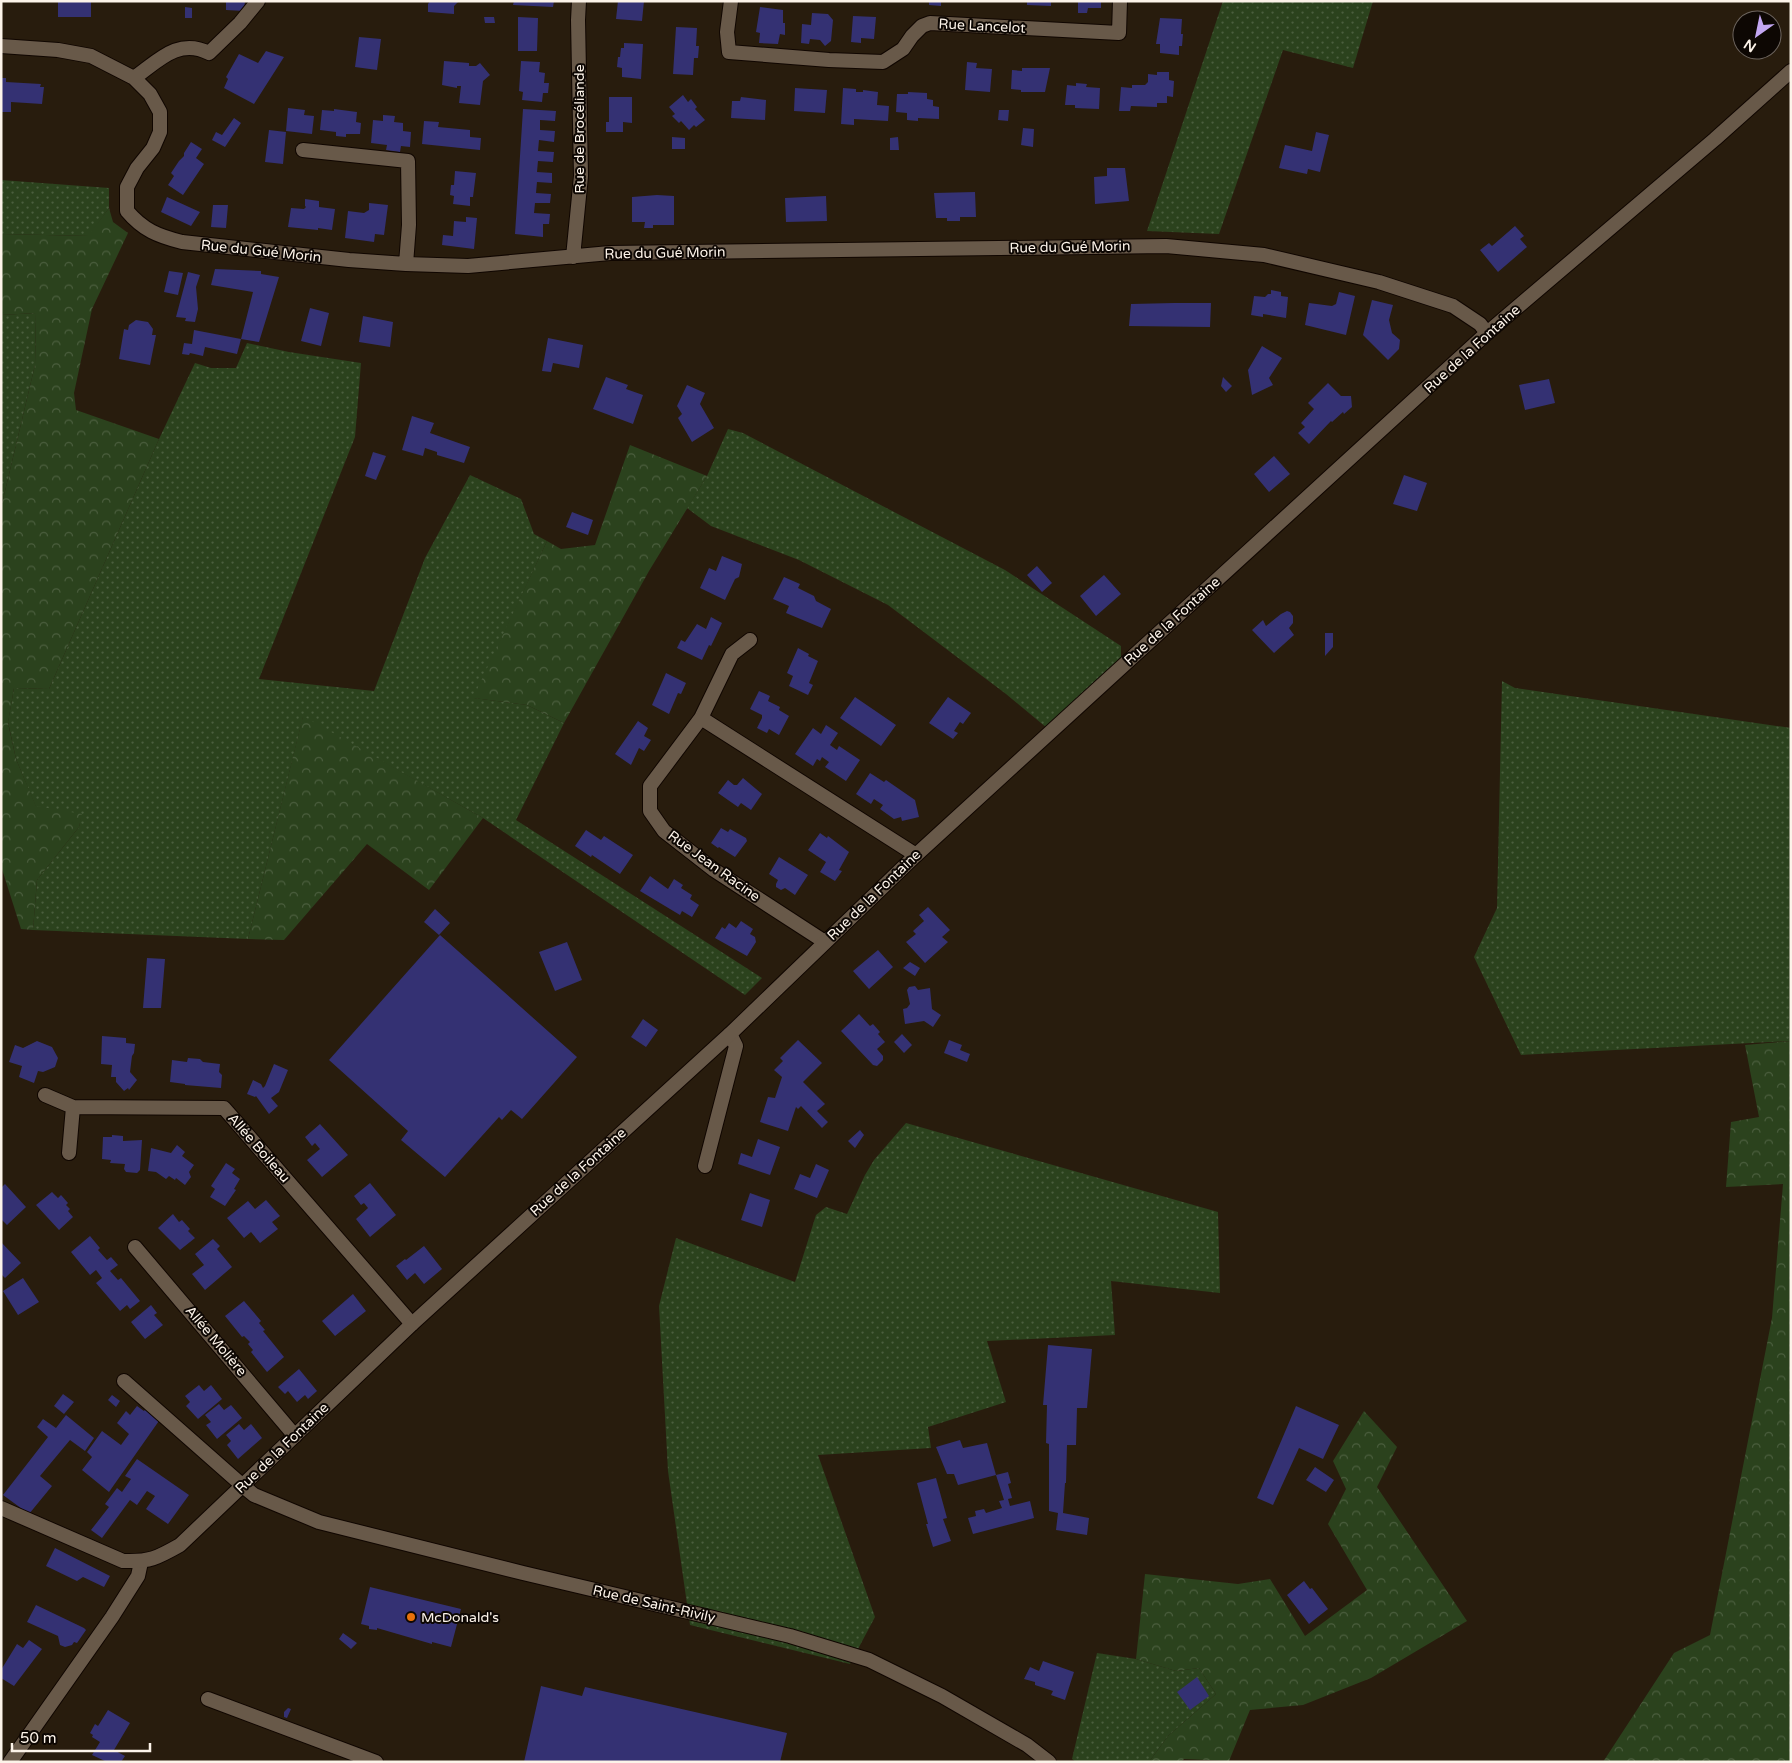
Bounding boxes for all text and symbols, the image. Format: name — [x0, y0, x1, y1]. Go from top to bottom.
north arrow — [1732, 10, 1782, 60]
street label: Rue Lancelot — [938, 15, 1027, 37]
text: N — [1741, 35, 1760, 56]
street label: Rue de Brocéliande — [571, 64, 588, 194]
street label: Rue du Gué Morin — [200, 236, 322, 266]
street label: Rue du Gué Morin — [1009, 237, 1131, 257]
street label: Rue du Gué Morin — [604, 243, 726, 263]
street label: Rue de la Fontaine — [1420, 301, 1524, 397]
street label: Rue de la Fontaine — [1120, 573, 1224, 669]
street label: Rue Jean Racine — [665, 827, 763, 905]
street label: Rue de la Fontaine — [824, 846, 924, 944]
street label: Allée Boileau — [224, 1110, 294, 1186]
street label: Rue de la Fontaine — [526, 1124, 630, 1220]
street label: Allée Molière — [182, 1302, 250, 1380]
street label: Rue de la Fontaine — [232, 1399, 332, 1497]
street label: Rue de Saint-Rivily — [591, 1582, 717, 1626]
place label: McDonald's — [421, 1609, 499, 1626]
marker: McDonald's — [405, 1611, 417, 1623]
scale bar — [12, 1720, 150, 1752]
text: 50 m — [20, 1729, 57, 1747]

